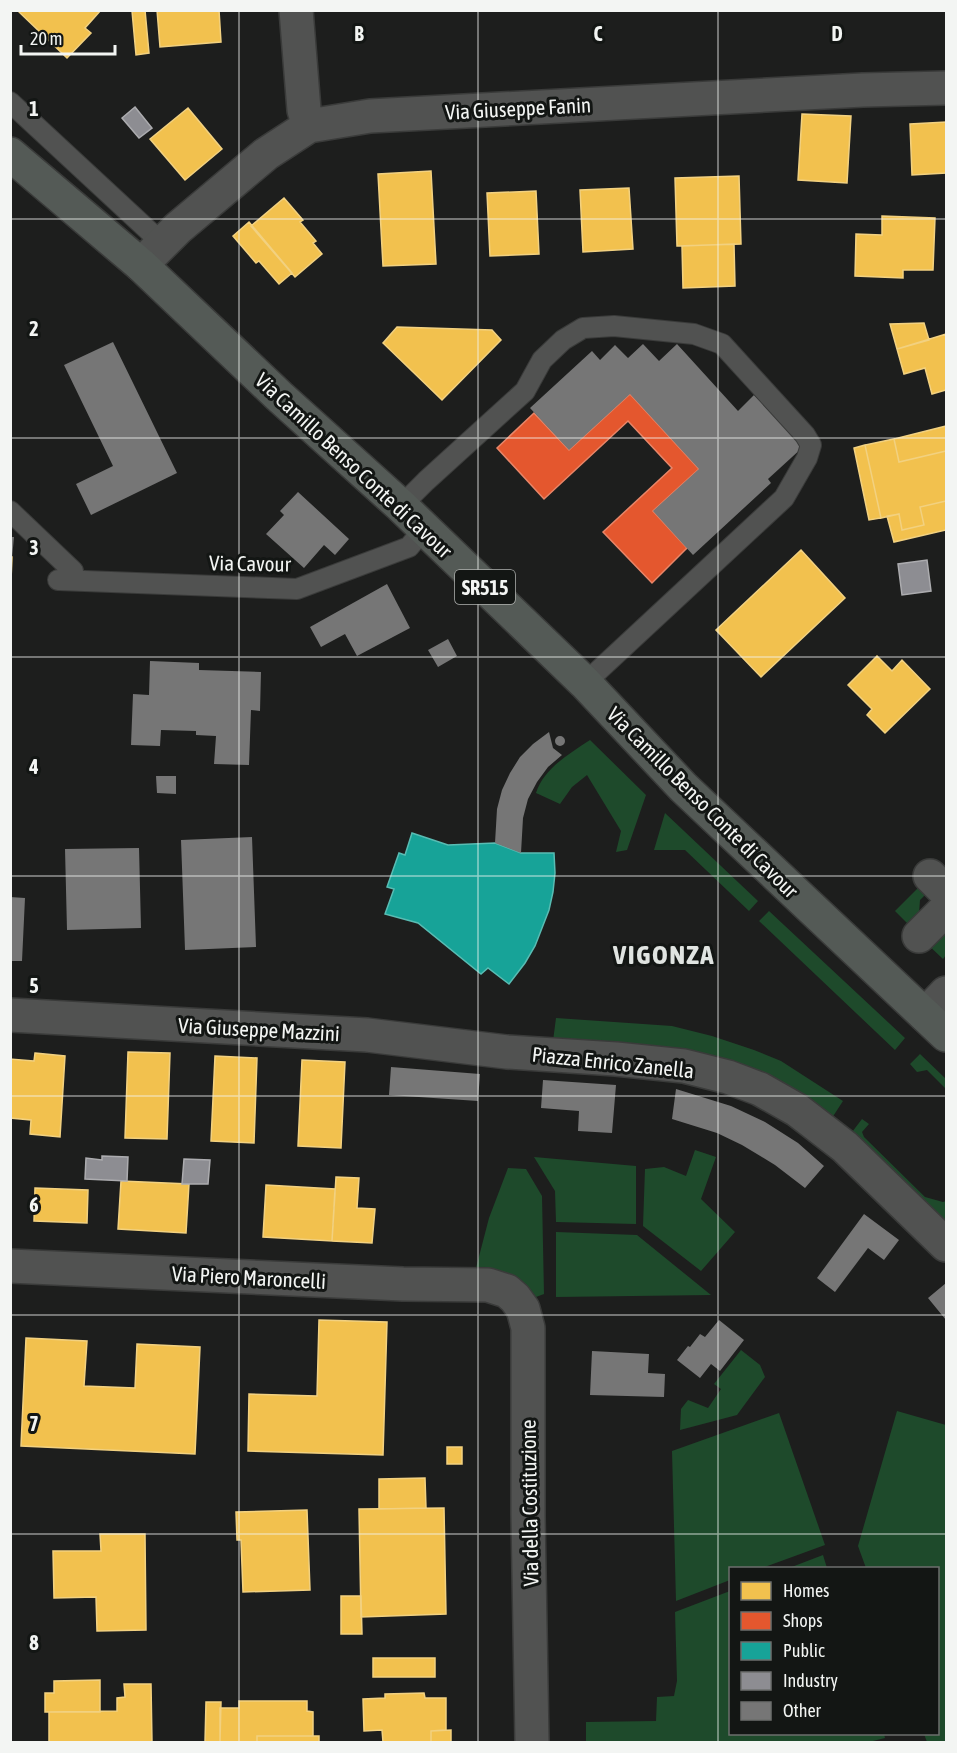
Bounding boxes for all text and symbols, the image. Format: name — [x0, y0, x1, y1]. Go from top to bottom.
scale bar — [21, 18, 116, 56]
text: B — [354, 22, 364, 45]
text: C — [594, 22, 603, 45]
text: D — [831, 22, 843, 45]
text: 20 m — [30, 28, 62, 49]
street label: Via Giuseppe Fanin — [444, 92, 592, 124]
text: 1 — [29, 97, 39, 120]
text: 2 — [29, 317, 39, 340]
street label: Via Camillo Benso Conte di Cavour — [251, 368, 458, 563]
text: 3 — [29, 536, 39, 559]
street label: Via Cavour — [209, 550, 292, 576]
road number: SR515 — [455, 570, 515, 604]
street label: Via Camillo Benso Conte di Cavour — [603, 702, 804, 903]
text: 4 — [28, 755, 39, 778]
district label: VIGONZA — [612, 939, 715, 970]
text: 5 — [29, 974, 39, 997]
street label: Via Giuseppe Mazzini — [178, 1013, 340, 1045]
street label: Piazza Enrico Zanella — [531, 1042, 695, 1082]
text: 6 — [29, 1193, 39, 1216]
street label: Via Piero Maroncelli — [171, 1261, 327, 1293]
text: 7 — [29, 1412, 39, 1435]
street label: Via della Costituzione — [516, 1419, 542, 1587]
legend — [729, 1567, 939, 1735]
text: Homes — [783, 1580, 829, 1601]
text: Shops — [783, 1610, 823, 1631]
text: 8 — [29, 1631, 39, 1654]
text: Public — [783, 1640, 825, 1661]
text: Industry — [783, 1670, 838, 1691]
text: Other — [783, 1700, 822, 1721]

